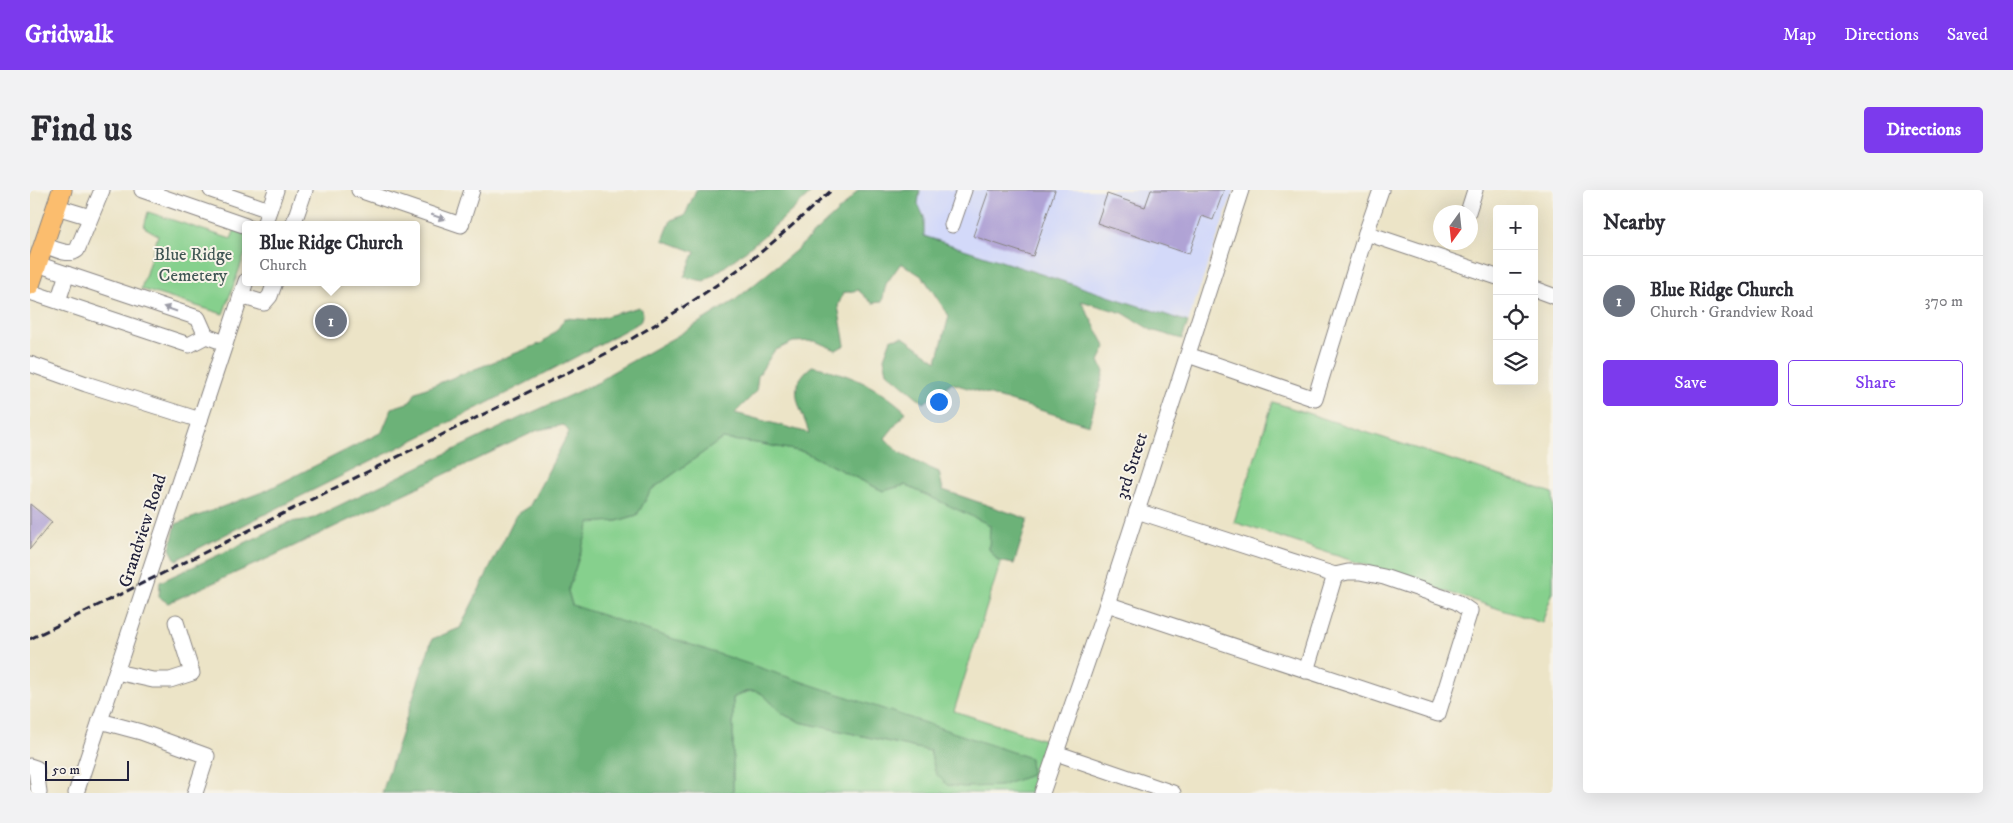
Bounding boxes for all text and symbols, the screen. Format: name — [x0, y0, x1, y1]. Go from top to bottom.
text: Gridwalk — [25, 20, 113, 50]
text: Map — [1783, 24, 1816, 46]
text: Directions — [1844, 24, 1919, 46]
text: Saved — [1947, 24, 1988, 46]
button: Directions — [1864, 107, 1983, 153]
text: Find us — [30, 108, 132, 152]
north arrow — [1433, 205, 1478, 250]
map controls — [1493, 205, 1538, 385]
button: + — [1493, 205, 1538, 250]
text: Nearby — [1603, 210, 1665, 236]
one-way arrow — [431, 214, 446, 222]
popup — [242, 221, 420, 286]
text: Blue Ridge Church — [259, 232, 403, 255]
park label: Blue Ridge Cemetery — [154, 244, 232, 287]
button: − — [1493, 250, 1538, 295]
text: Church — [259, 255, 307, 275]
text: Blue Ridge Church — [1650, 279, 1794, 302]
text: 1 — [1616, 291, 1622, 311]
text: 370 m — [1925, 291, 1963, 311]
button: locate — [1493, 295, 1538, 340]
pin: 1 — [315, 302, 347, 340]
text: Church · Grandview Road — [1650, 302, 1813, 322]
one-way arrow — [163, 304, 178, 312]
button: layers — [1493, 340, 1538, 385]
button: Save — [1603, 360, 1778, 406]
button: Share — [1788, 360, 1963, 406]
your location — [926, 389, 952, 415]
street label: 3rd Street — [1111, 430, 1153, 502]
street label: Grandview Road — [114, 472, 172, 590]
scale bar — [45, 758, 129, 781]
text: 50 m — [52, 761, 80, 779]

